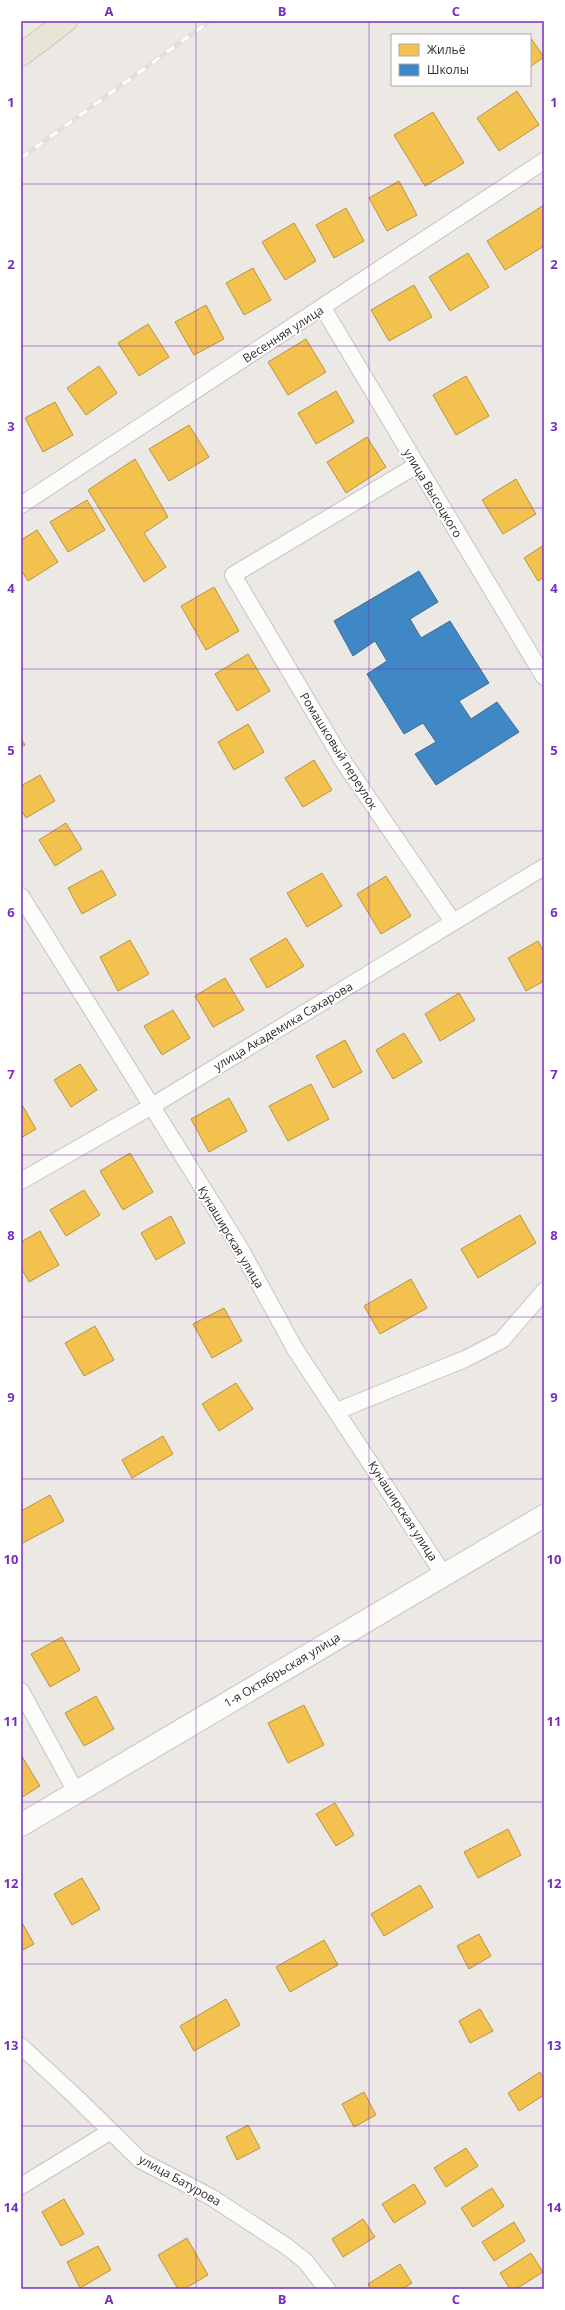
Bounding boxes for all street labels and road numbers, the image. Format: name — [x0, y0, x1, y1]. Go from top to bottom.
street label: Весенняя улица — [239, 301, 327, 367]
street label: улица Высоцкого — [400, 445, 466, 541]
street label: Ромашковый переулок — [296, 689, 383, 814]
street label: улица Академика Сахарова — [210, 978, 356, 1074]
street label: Кунаширская улица — [194, 1183, 268, 1291]
street label: Кунаширская улица — [364, 1458, 442, 1564]
street label: 1-я Октябрьская улица — [221, 1628, 343, 1712]
street label: улица Батурова — [136, 2150, 224, 2210]

